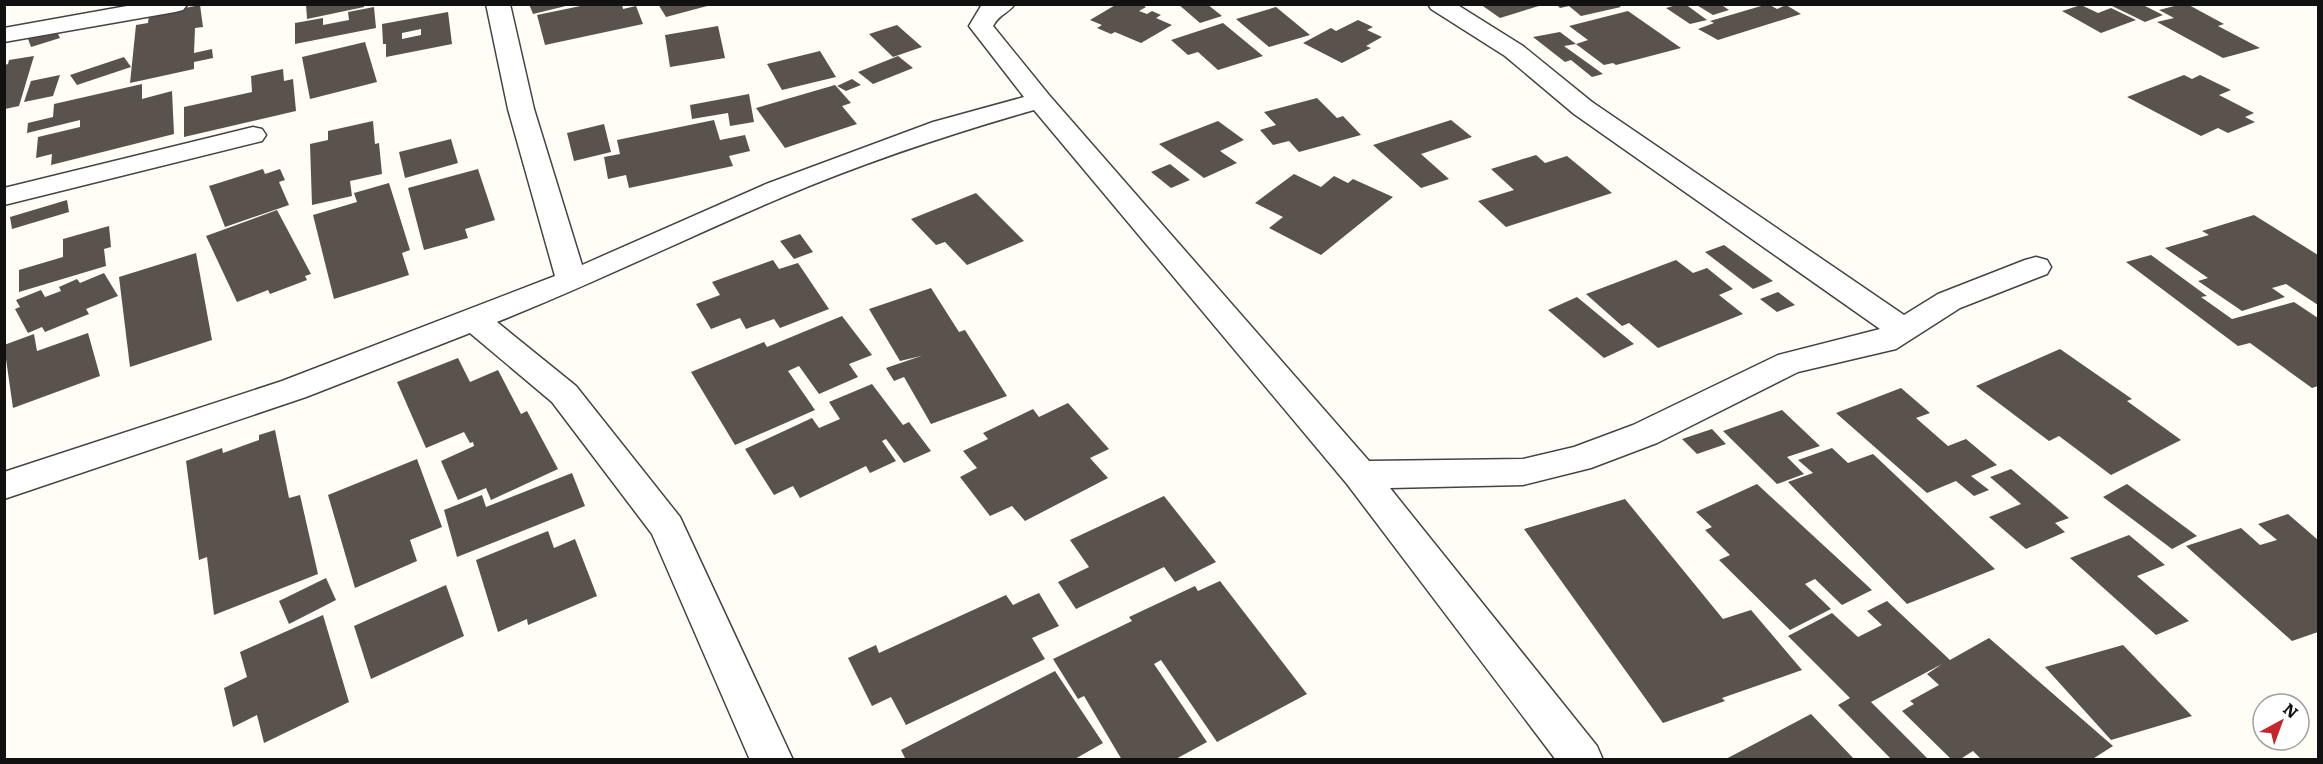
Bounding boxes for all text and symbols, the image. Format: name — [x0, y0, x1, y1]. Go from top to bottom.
north arrow — [2251, 692, 2311, 752]
text: N — [2279, 696, 2304, 723]

